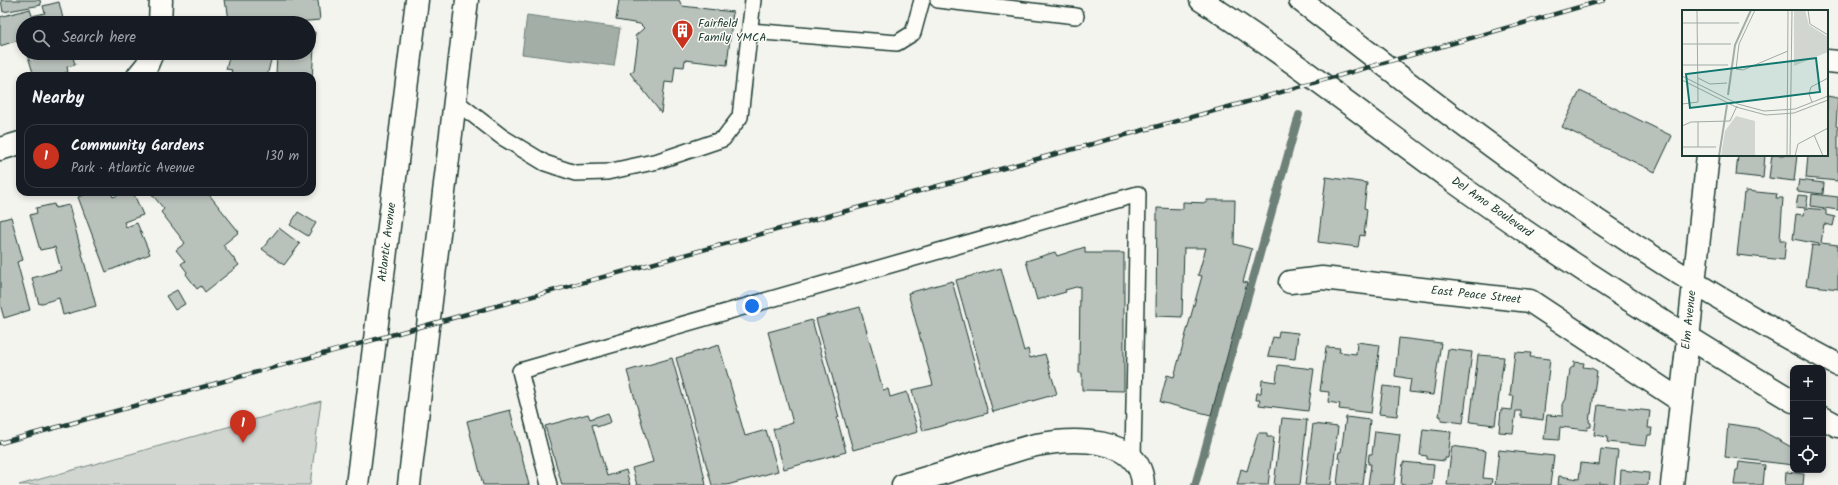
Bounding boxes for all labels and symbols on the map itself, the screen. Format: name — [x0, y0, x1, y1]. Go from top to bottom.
inset map — [1682, 10, 1828, 156]
place label: Fairfield Family YMCA — [698, 14, 767, 47]
building icon: Fairfield Family YMCA — [670, 17, 696, 50]
street label: Del Amo Boulevard — [1447, 172, 1538, 243]
street label: Atlantic Avenue — [373, 201, 401, 283]
street label: East Peace Street — [1430, 281, 1522, 309]
street label: Elm Avenue — [1676, 289, 1702, 351]
your location — [742, 296, 762, 316]
pin: 1 — [230, 410, 256, 443]

